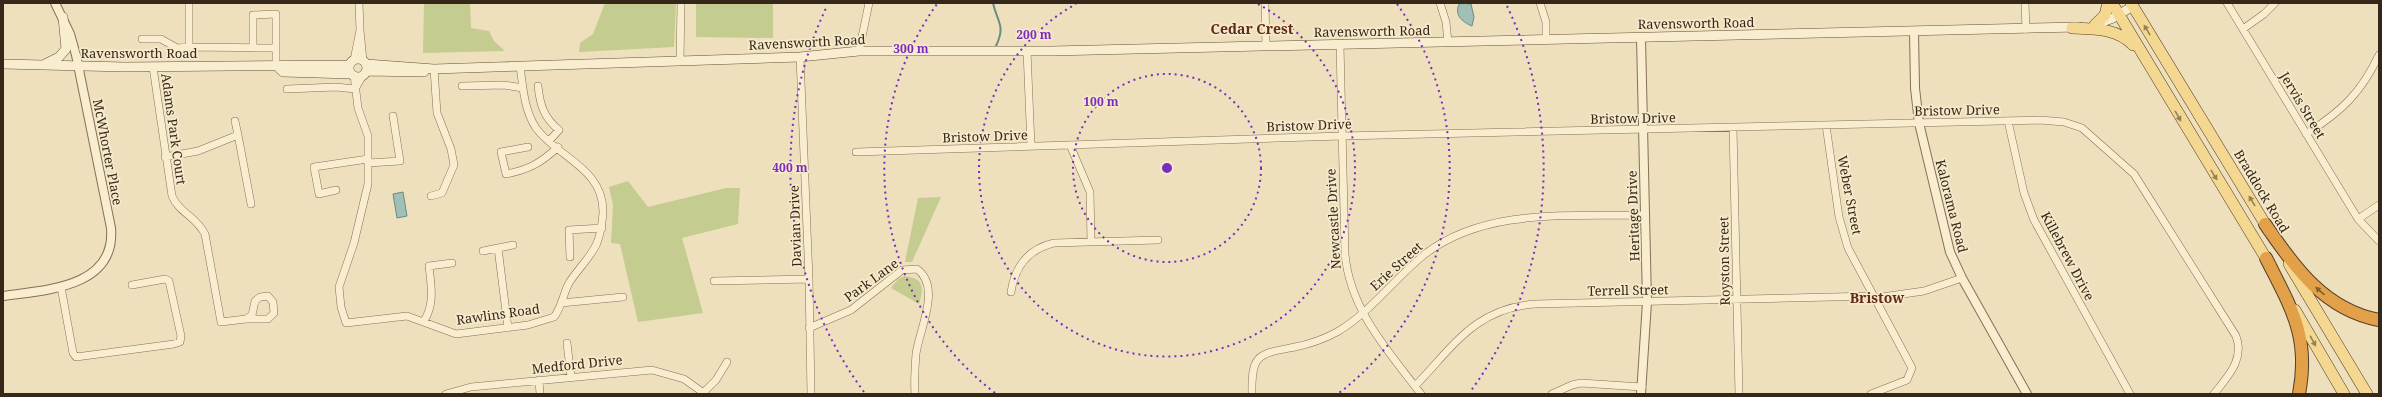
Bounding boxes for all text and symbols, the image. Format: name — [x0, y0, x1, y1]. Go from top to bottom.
street label: Ravensworth Road — [1637, 13, 1755, 33]
district label: Cedar Crest — [1211, 19, 1294, 38]
street label: Ravensworth Road — [1313, 21, 1431, 41]
one-way arrow — [2143, 25, 2151, 35]
text: 200 m — [1016, 26, 1052, 43]
street label: Ravensworth Road — [748, 30, 866, 54]
text: 300 m — [893, 40, 929, 57]
street label: Ravensworth Road — [81, 44, 197, 62]
street label: Jervis Street — [2275, 67, 2330, 142]
street label: Adams Park Court — [157, 72, 191, 186]
text: 100 m — [1083, 93, 1119, 110]
street label: McWhorter Place — [89, 97, 127, 207]
street label: Bristow Drive — [1914, 100, 2000, 120]
street label: Bristow Drive — [1590, 108, 1676, 128]
one-way arrow — [2175, 110, 2182, 122]
street label: Bristow Drive — [1266, 115, 1352, 135]
street label: Bristow Drive — [942, 126, 1028, 146]
street label: Braddock Road — [2230, 146, 2294, 236]
street label: Weber Street — [1833, 154, 1867, 237]
street label: Kalorama Road — [1932, 158, 1972, 254]
text: 400 m — [772, 159, 808, 176]
centre of rings — [1160, 161, 1174, 175]
street label: Newcastle Drive — [1321, 168, 1345, 270]
one-way arrow — [2210, 169, 2218, 180]
street label: Heritage Drive — [1622, 170, 1644, 262]
street label: Davian Drive — [785, 185, 805, 267]
one-way arrow — [2248, 195, 2255, 207]
street label: Killebrew Drive — [2037, 208, 2099, 304]
street label: Royston Street — [1714, 216, 1734, 306]
street label: Erie Street — [1366, 237, 1426, 294]
street label: Park Lane — [840, 254, 902, 306]
street label: Terrell Street — [1587, 280, 1669, 300]
one-way arrow — [2314, 287, 2325, 296]
district label: Bristow — [1850, 288, 1904, 307]
street label: Rawlins Road — [455, 299, 541, 329]
one-way arrow — [2309, 335, 2316, 347]
street label: Medford Drive — [531, 350, 623, 378]

